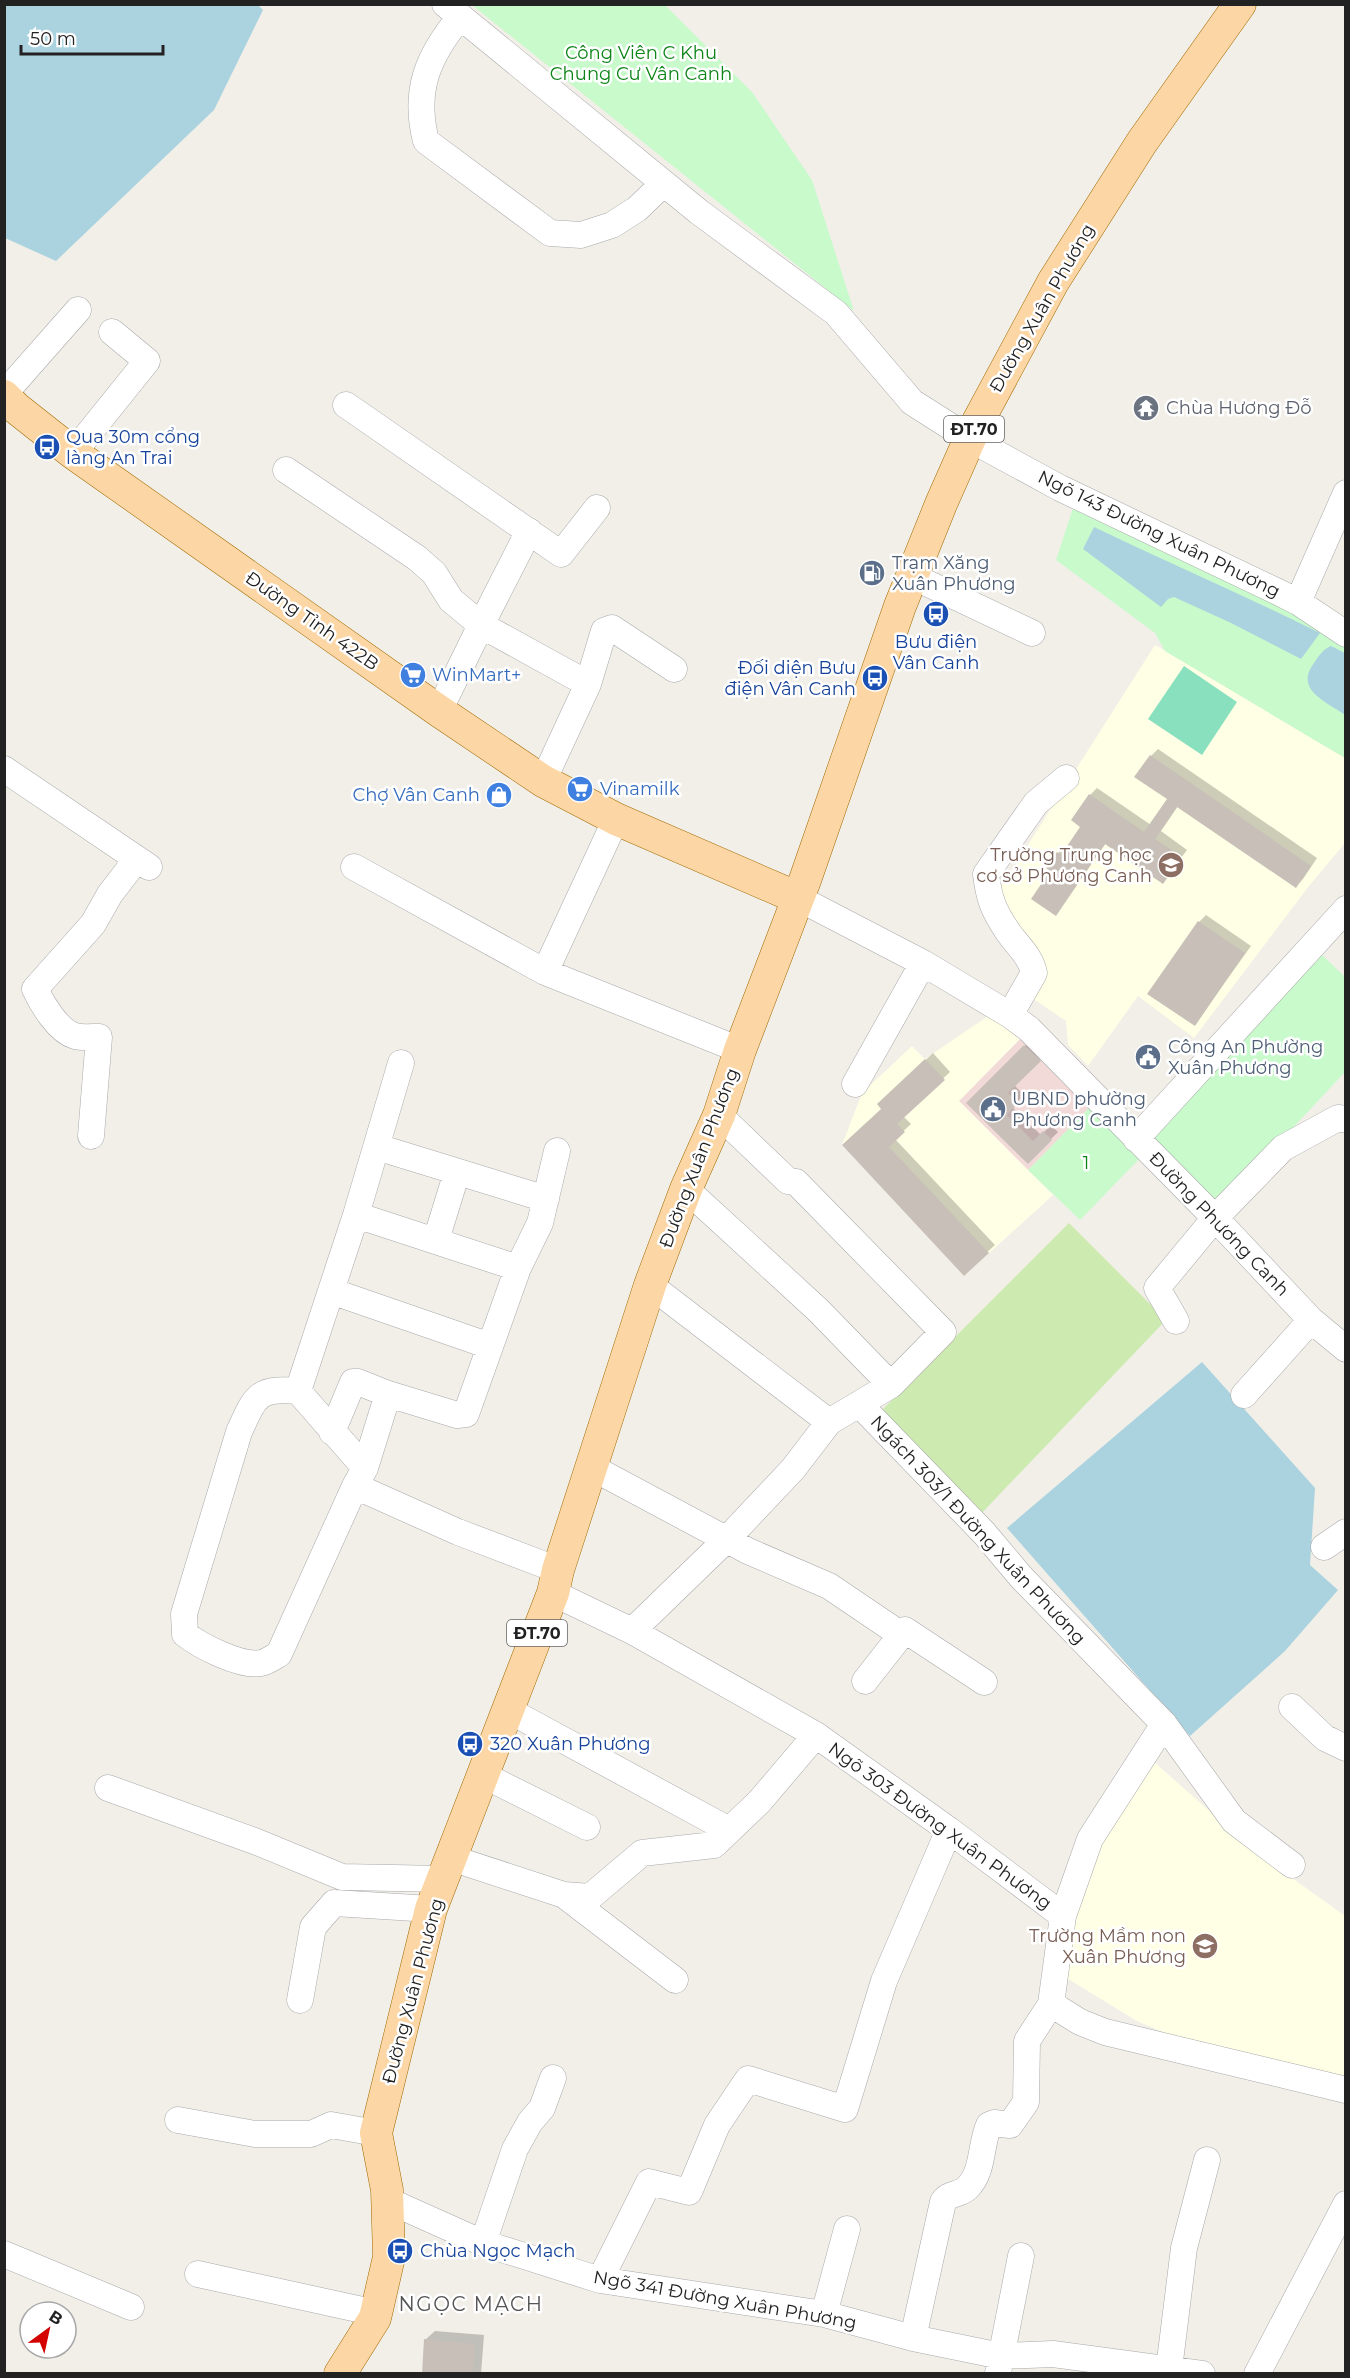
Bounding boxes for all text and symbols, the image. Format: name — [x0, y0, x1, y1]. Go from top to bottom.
scale bar — [21, 18, 164, 56]
text: 50 m — [30, 28, 76, 50]
park label: Công Viên C Khu Chung Cư Vân Canh — [550, 42, 732, 85]
street label: Đường Xuân Phương — [985, 220, 1099, 396]
temple icon: Chùa Hương Đỗ — [1131, 393, 1161, 423]
place label: Chùa Hương Đỗ — [1166, 397, 1312, 419]
road number: ĐT.70 — [944, 416, 1004, 442]
place label: Qua 30m cổng làng An Trai — [66, 426, 200, 469]
bus stop icon: Qua 30m cổng làng An Trai — [32, 432, 62, 462]
street label: Ngõ 143 Đường Xuân Phương — [1034, 466, 1284, 602]
place label: Trạm Xăng Xuân Phương — [892, 552, 1016, 595]
fuel station icon: Trạm Xăng Xuân Phương — [857, 558, 887, 588]
street label: Đường Tỉnh 422B — [241, 567, 383, 675]
bus stop icon: Bưu điện Vân Canh — [921, 599, 951, 629]
place label: Bưu điện Vân Canh — [893, 631, 979, 674]
place label: Đối diện Bưu điện Vân Canh — [725, 657, 856, 700]
supermarket icon: WinMart+ — [398, 660, 428, 690]
bus stop icon: Đối diện Bưu điện Vân Canh — [860, 663, 890, 693]
place label: WinMart+ — [432, 664, 521, 686]
supermarket icon: Vinamilk — [565, 774, 595, 804]
place label: Vinamilk — [600, 778, 680, 800]
shop icon: Chợ Vân Canh — [484, 780, 514, 810]
place label: Chợ Vân Canh — [352, 784, 480, 806]
place label: Trường Trung học cơ sở Phương Canh — [976, 844, 1152, 887]
school or university icon: Trường Trung học cơ sở Phương Canh — [1156, 850, 1186, 880]
place label: Công An Phường Xuân Phương — [1168, 1036, 1323, 1079]
public building icon: Công An Phường Xuân Phương — [1133, 1042, 1163, 1072]
street label: Đường Xuân Phương — [655, 1065, 743, 1251]
place label: UBND phường Phương Canh — [1012, 1088, 1146, 1131]
public building icon: UBND phường Phương Canh — [978, 1094, 1008, 1124]
street label: Đường Phương Canh — [1144, 1147, 1294, 1301]
park label: 1 — [1083, 1152, 1089, 1174]
street label: Ngách 303/1 Đường Xuân Phương — [866, 1411, 1090, 1649]
road number: ĐT.70 — [507, 1620, 567, 1646]
bus stop icon: 320 Xuân Phương — [455, 1729, 485, 1759]
place label: 320 Xuân Phương — [490, 1733, 651, 1755]
street label: Ngõ 303 Đường Xuân Phương — [824, 1738, 1056, 1914]
street label: Đường Xuân Phương — [378, 1896, 448, 2086]
place label: Trường Mầm non Xuân Phương — [1029, 1925, 1186, 1968]
school or university icon: Trường Mầm non Xuân Phương — [1190, 1931, 1220, 1961]
bus stop icon: Chùa Ngọc Mạch — [385, 2236, 415, 2266]
place label: Chùa Ngọc Mạch — [420, 2240, 575, 2262]
street label: Ngõ 341 Đường Xuân Phương — [592, 2266, 858, 2334]
district label: NGỌC MẠCH — [398, 2292, 544, 2316]
north arrow — [18, 2300, 78, 2360]
text: B — [46, 2307, 66, 2329]

